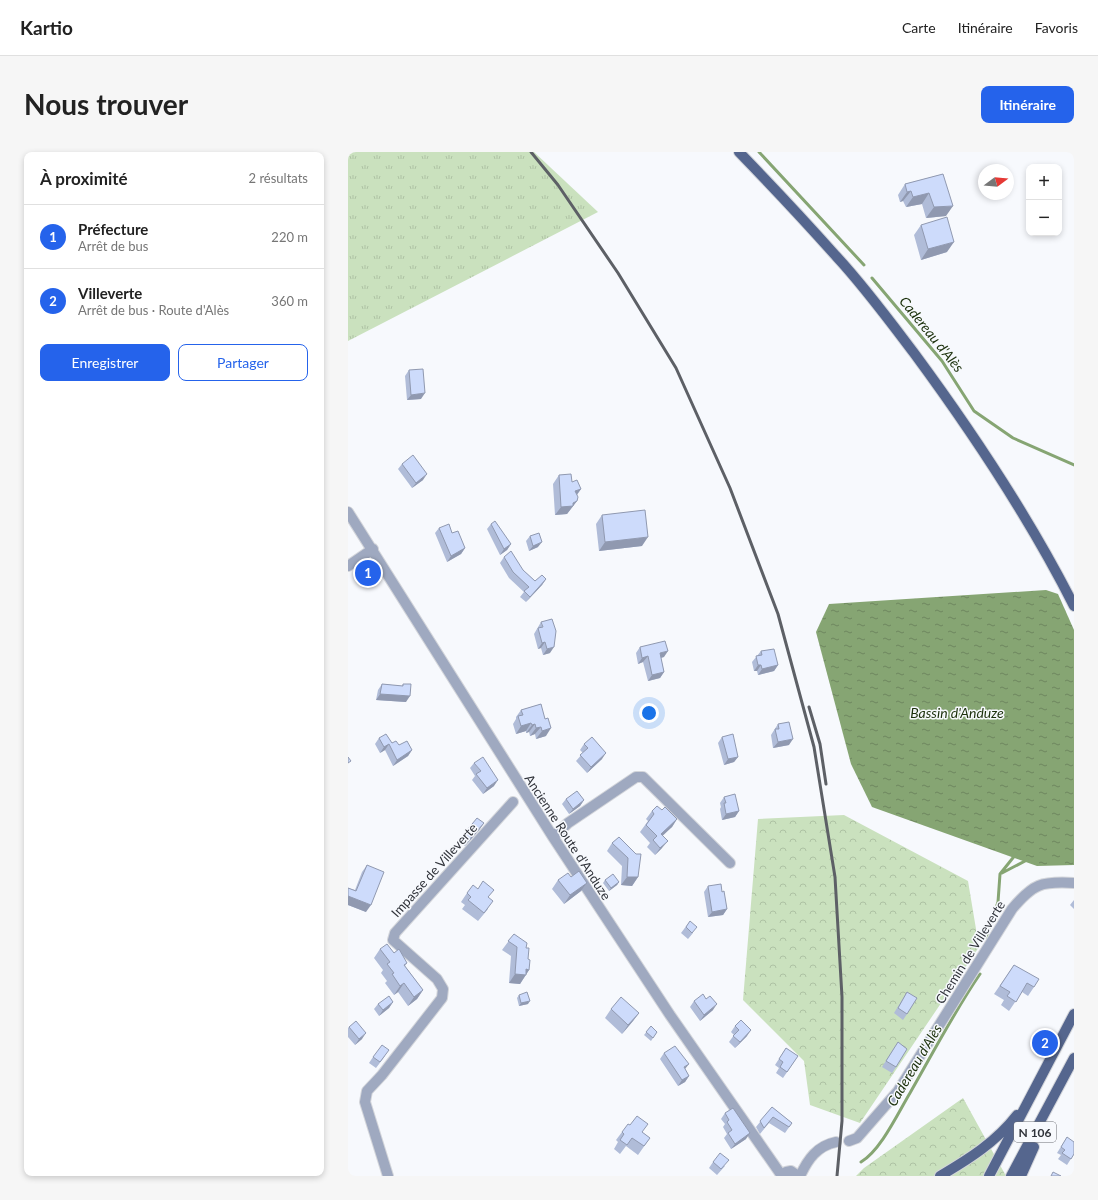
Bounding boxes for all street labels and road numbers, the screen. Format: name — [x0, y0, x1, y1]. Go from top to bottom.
street label: Ancienne Route d'Anduze — [521, 771, 615, 903]
street label: Impasse de Villeverte — [388, 820, 480, 920]
street label: Chemin de Villeverte — [932, 897, 1008, 1007]
road number: N 106 — [1014, 1122, 1056, 1142]

